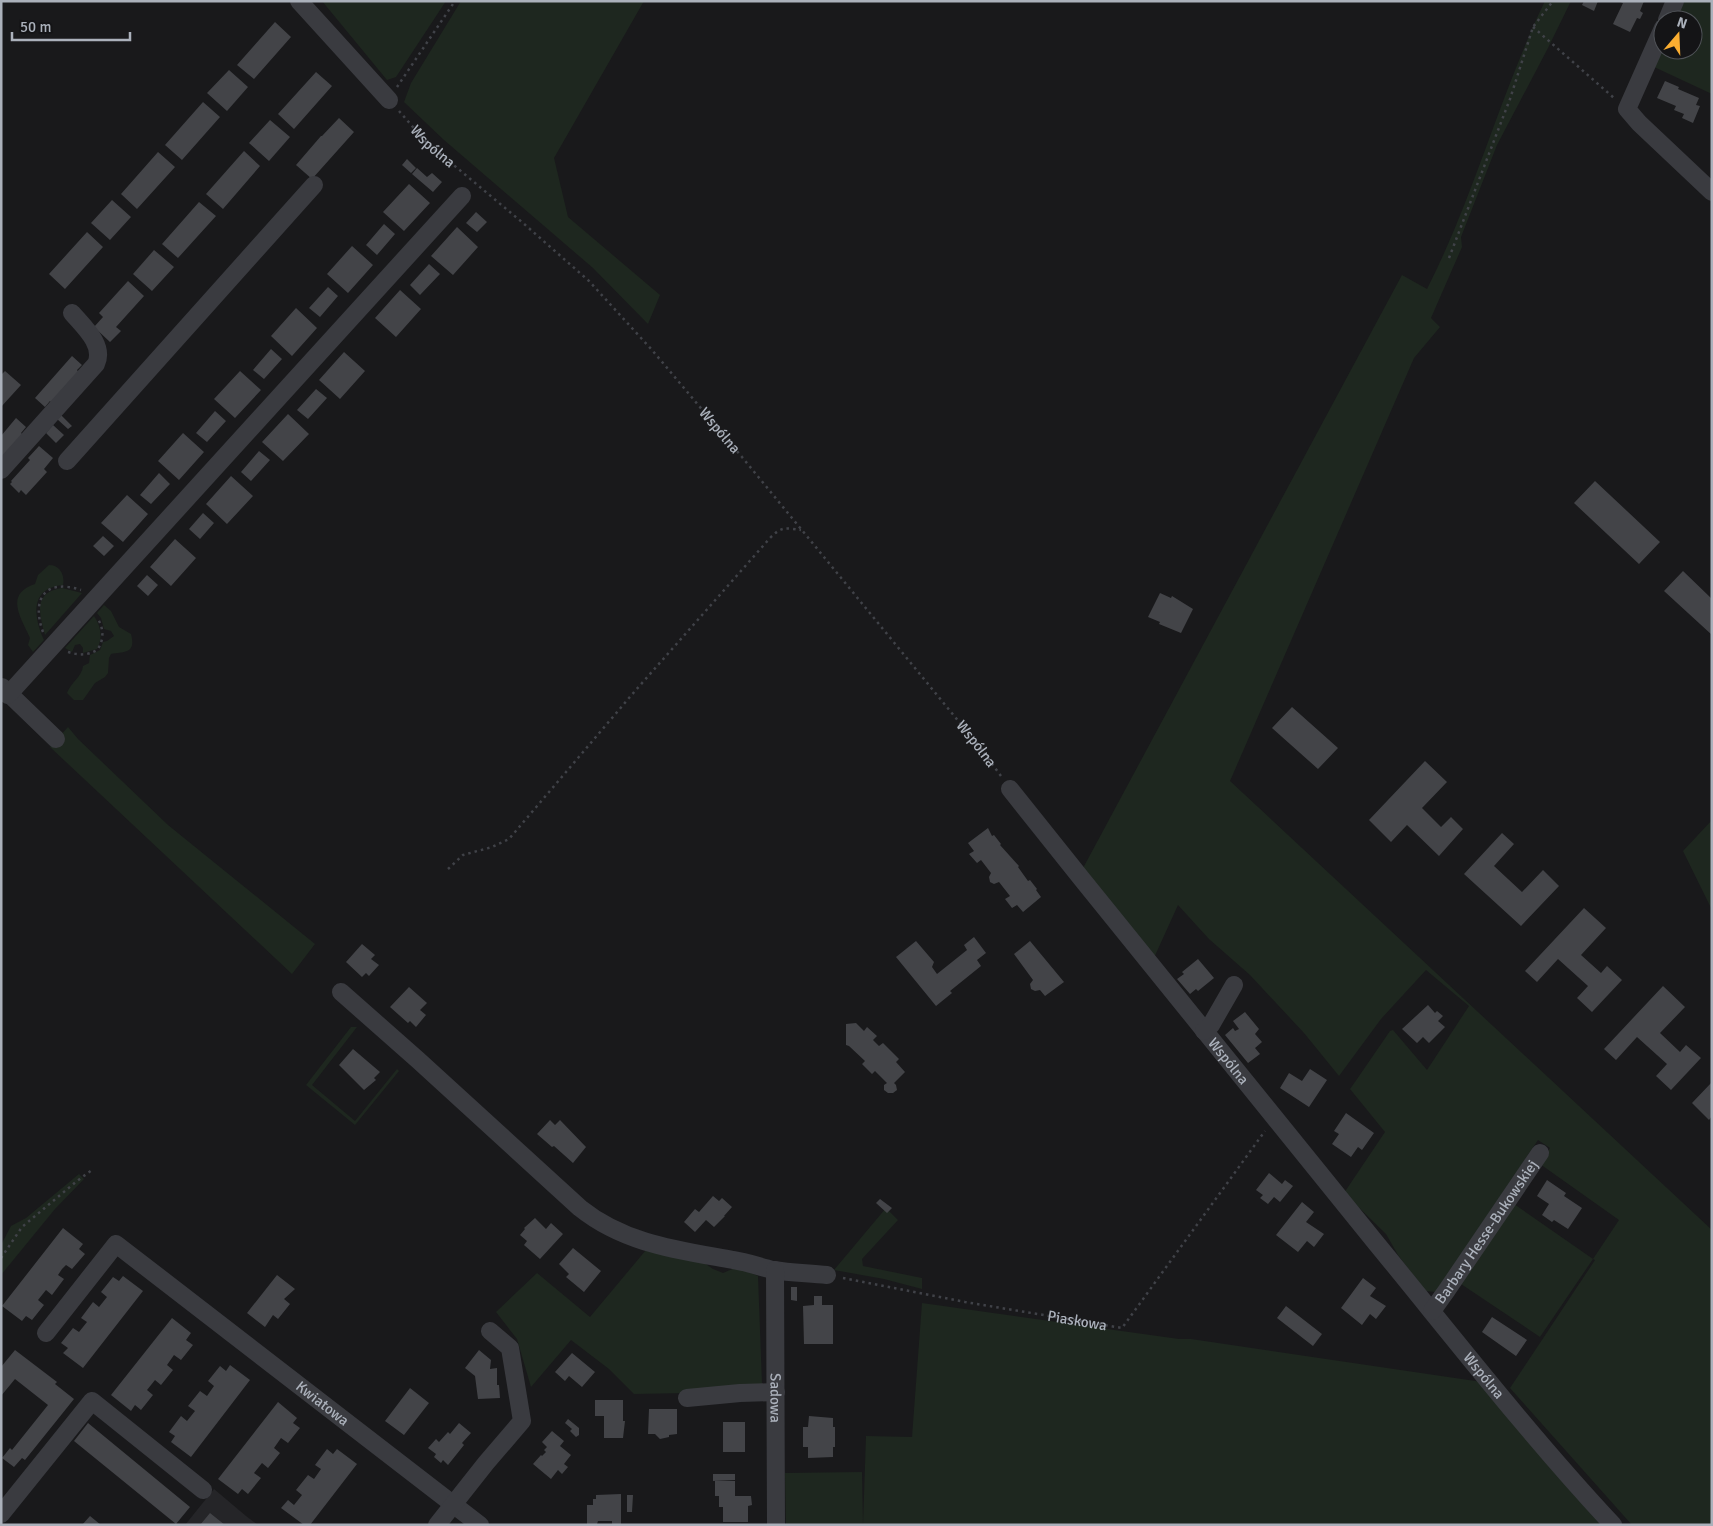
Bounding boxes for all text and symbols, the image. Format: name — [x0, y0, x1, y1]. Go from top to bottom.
scale bar — [12, 10, 130, 42]
north arrow — [1653, 10, 1703, 60]
text: N — [1675, 14, 1689, 33]
text: 50 m — [20, 18, 51, 36]
street label: Wspólna — [406, 121, 459, 172]
street label: Wspólna — [695, 404, 744, 457]
street label: Wspólna — [952, 717, 1000, 771]
street label: Wspólna — [1204, 1034, 1253, 1088]
street label: Barbary Hesse-Bukowskiej — [1431, 1156, 1542, 1307]
street label: Piaskowa — [1046, 1307, 1108, 1334]
street label: Wspólna — [1459, 1349, 1508, 1402]
street label: Sadowa — [766, 1373, 785, 1423]
street label: Kwiatowa — [292, 1377, 353, 1429]

